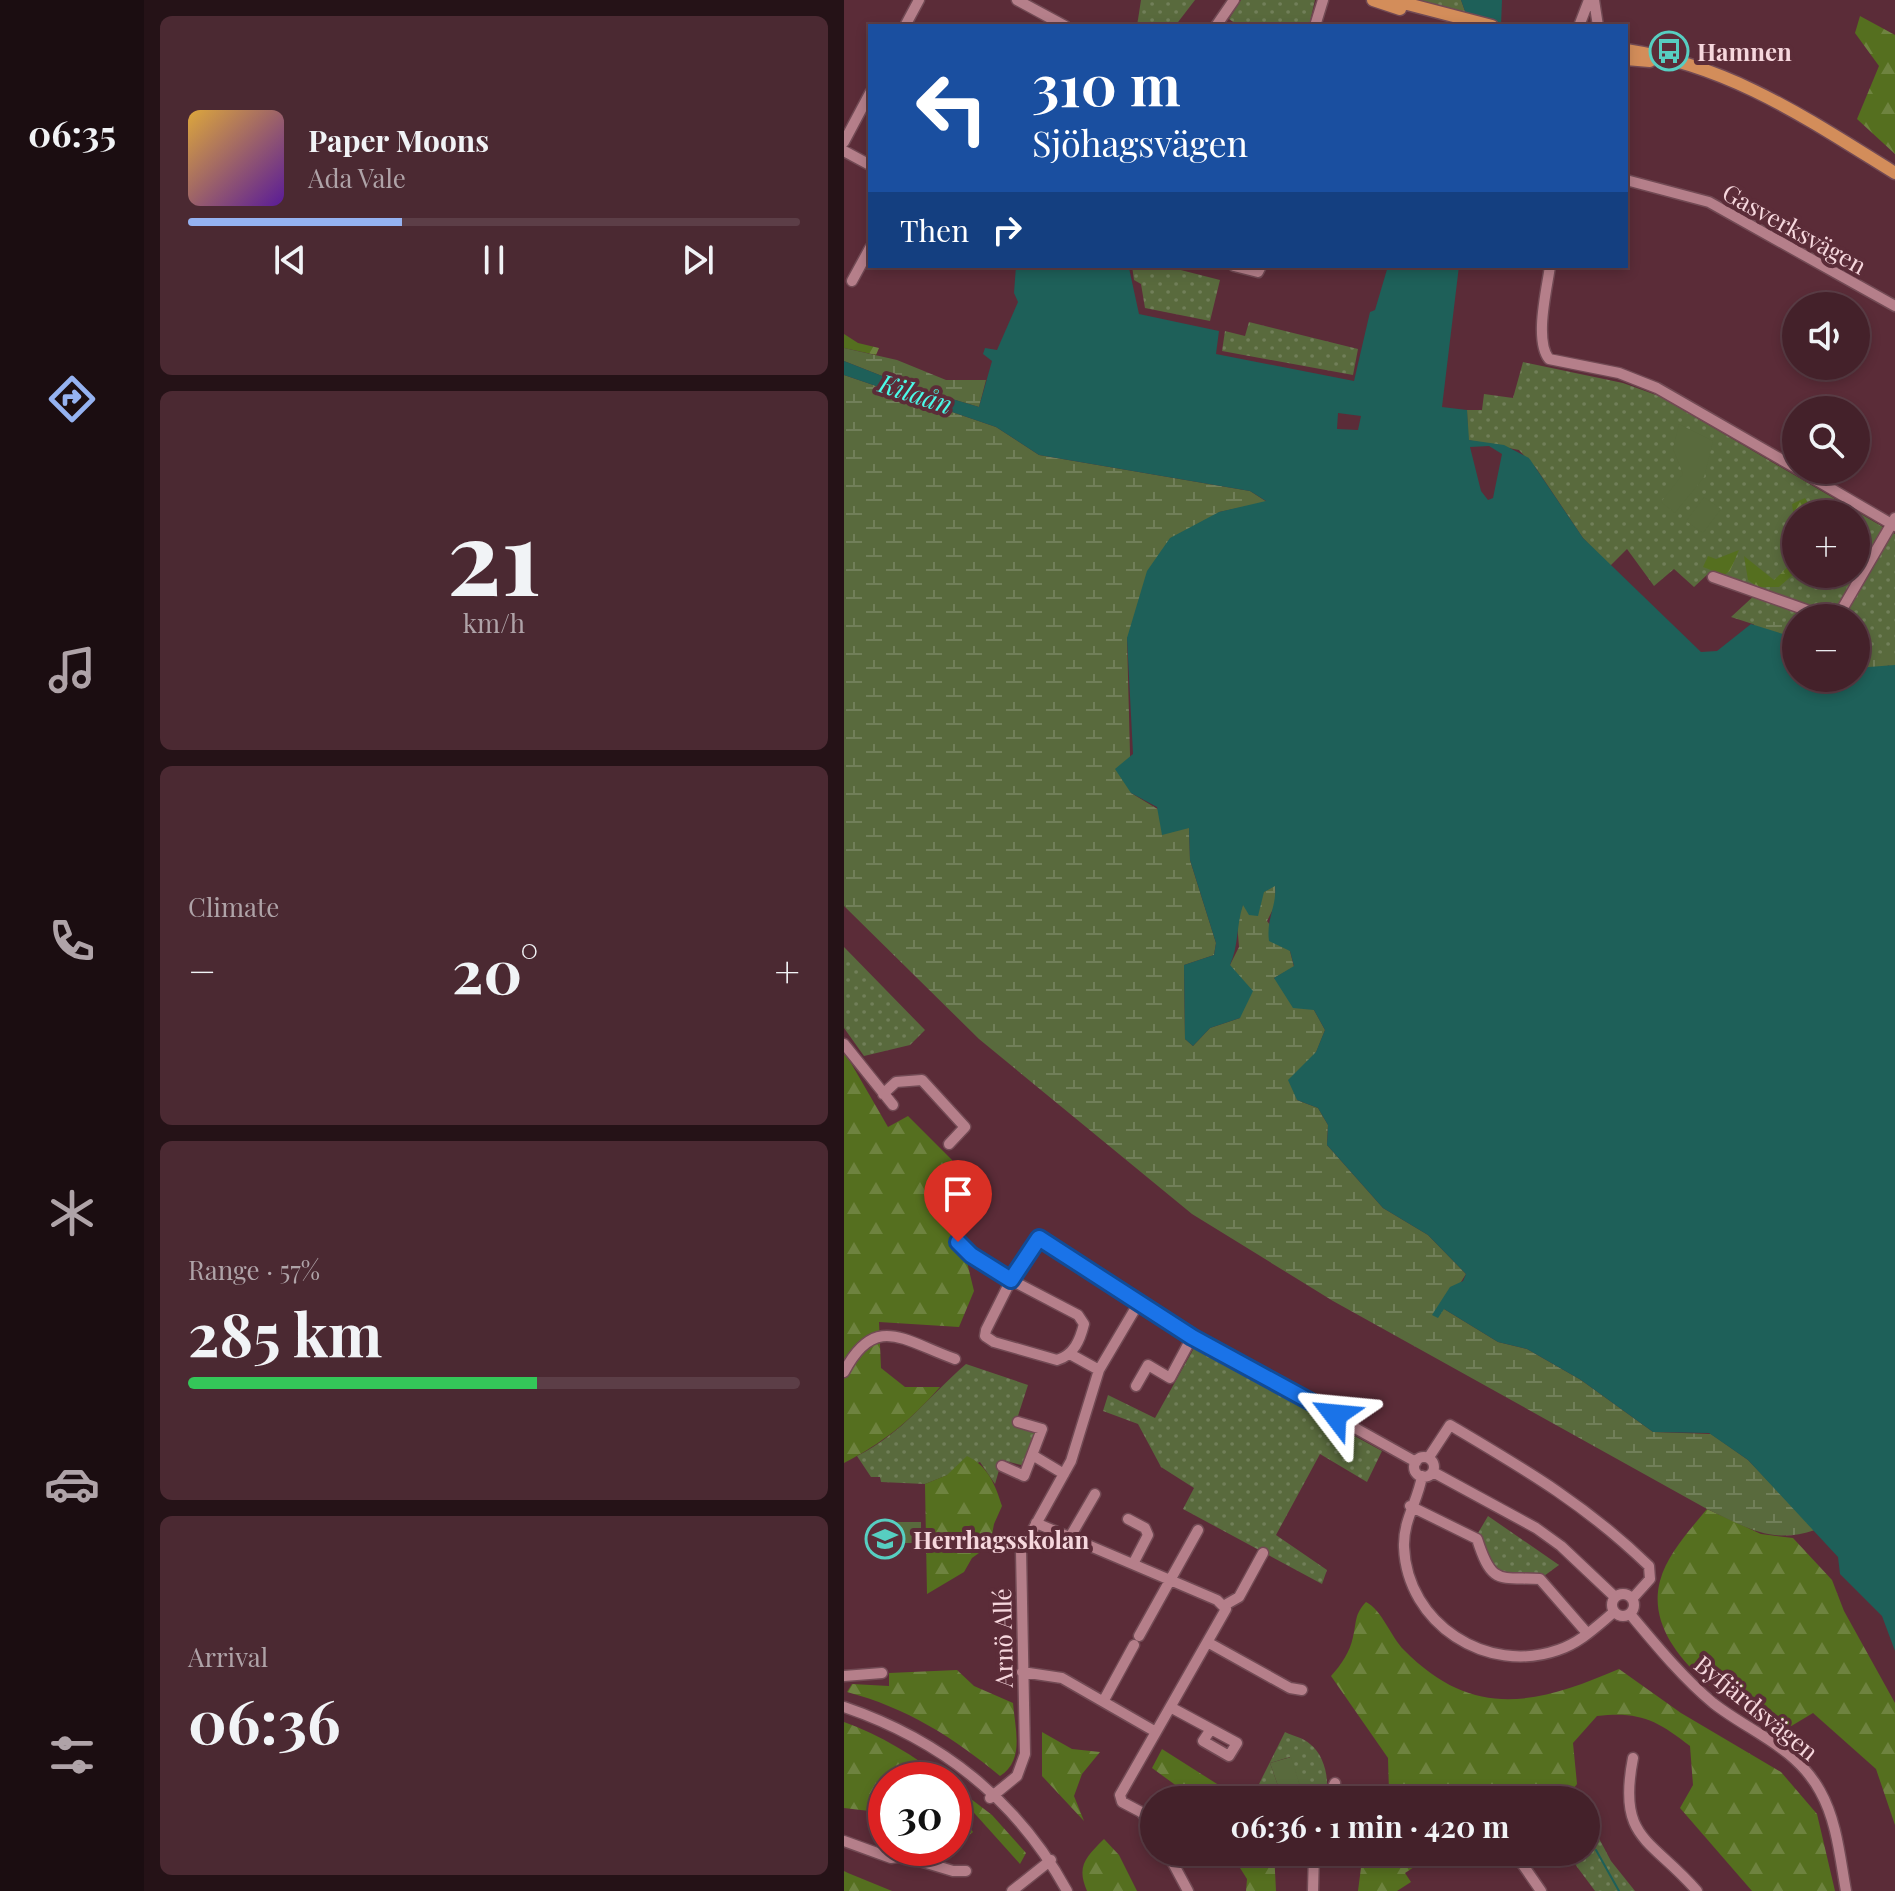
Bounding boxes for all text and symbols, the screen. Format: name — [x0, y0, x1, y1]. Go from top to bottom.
bus stop icon: Hamnen — [1648, 30, 1690, 72]
place label: Hamnen — [1697, 35, 1792, 67]
text: 310 m — [1032, 46, 1181, 121]
icon: left — [900, 56, 1004, 160]
text: 06:35 — [28, 108, 116, 156]
text: Sjöhagsvägen — [1032, 118, 1248, 166]
text: Paper Moons — [308, 120, 489, 160]
text: Ada Vale — [308, 160, 406, 195]
street label: Gasverksvägen — [1717, 175, 1873, 281]
icon: right — [985, 208, 1029, 252]
text: Then — [900, 210, 969, 250]
icon: previous — [268, 238, 312, 282]
icon: pause — [472, 238, 516, 282]
icon: next — [676, 238, 720, 282]
map controls — [1782, 292, 1870, 692]
button: sound — [1782, 292, 1870, 380]
water label: Kilaån — [874, 364, 957, 421]
icon: directions — [44, 371, 100, 427]
button: search — [1782, 396, 1870, 484]
text: 21 — [447, 483, 541, 622]
button: + — [1782, 500, 1870, 588]
button: − — [1782, 604, 1870, 692]
text: km/h — [463, 605, 525, 640]
icon: music — [44, 642, 100, 698]
text: Climate — [188, 889, 279, 924]
icon: phone — [44, 913, 100, 969]
text: 20° — [452, 929, 539, 1009]
text: − — [188, 940, 216, 999]
text: + — [774, 940, 800, 999]
pin — [924, 1160, 992, 1242]
icon: arrive — [936, 1172, 980, 1216]
icon: climate — [44, 1185, 100, 1241]
text: Range · 57% — [188, 1252, 320, 1287]
text: 285 km — [188, 1292, 382, 1372]
position arrow — [1293, 1373, 1377, 1457]
icon: car — [44, 1456, 100, 1512]
school or university icon: Herrhagsskolan — [864, 1518, 906, 1560]
place label: Herrhagsskolan — [913, 1523, 1089, 1555]
street label: Arnö Allé — [985, 1588, 1019, 1689]
text: Arrival — [188, 1639, 268, 1674]
street label: Byfjärdsvägen — [1689, 1647, 1825, 1767]
text: 06:36 — [188, 1679, 341, 1759]
icon: filters — [44, 1727, 100, 1783]
speed limit sign: 30 — [868, 1762, 972, 1866]
text: 06:36 · 1 min · 420 m — [1231, 1806, 1509, 1846]

